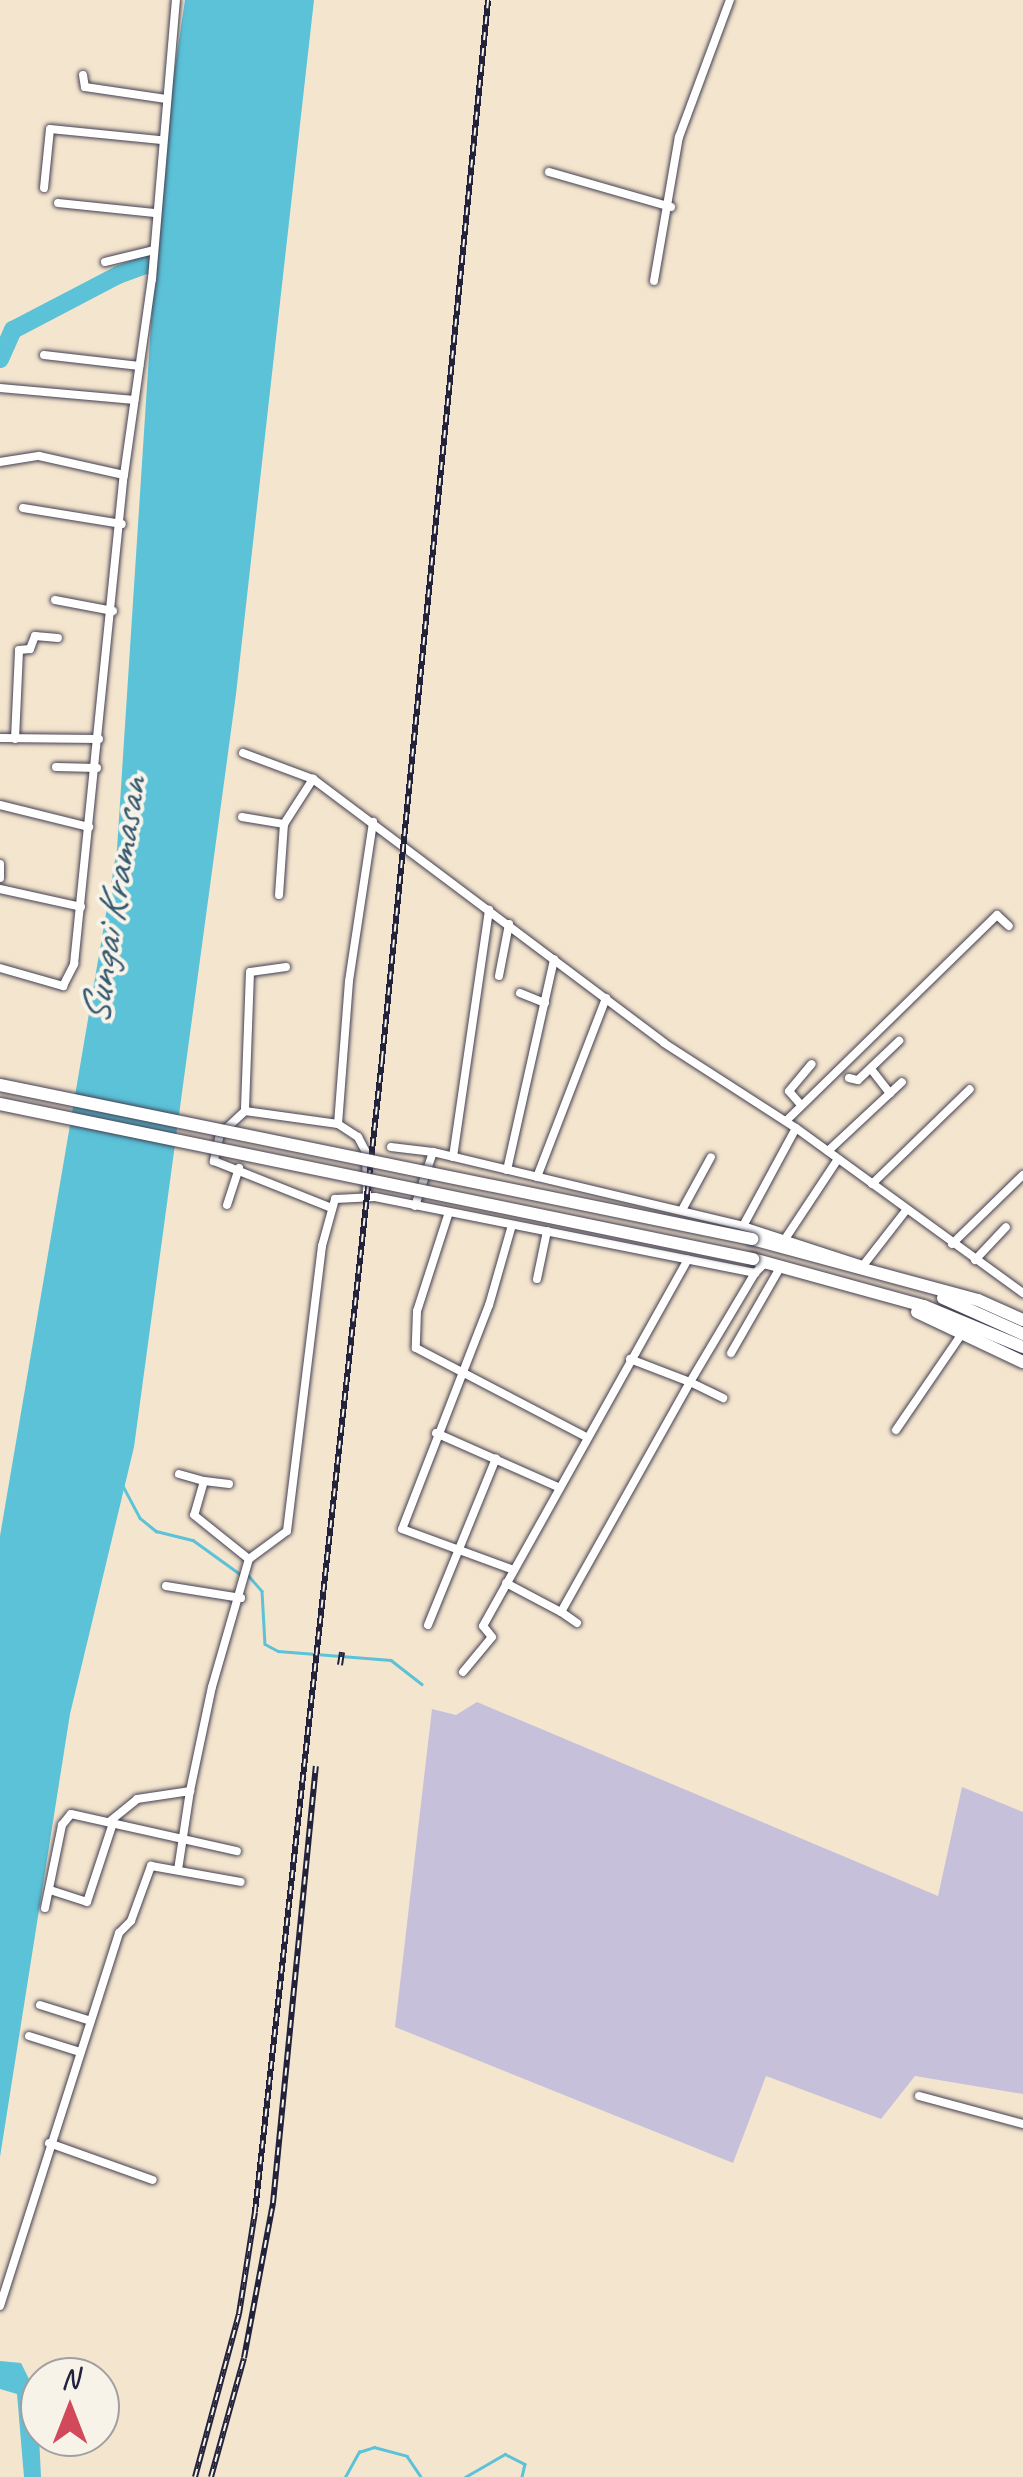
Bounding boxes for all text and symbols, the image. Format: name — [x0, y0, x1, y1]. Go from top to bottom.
water label: Sungai Kramasan — [69, 773, 159, 1029]
north arrow — [20, 2357, 120, 2457]
text: N — [61, 2361, 79, 2396]

